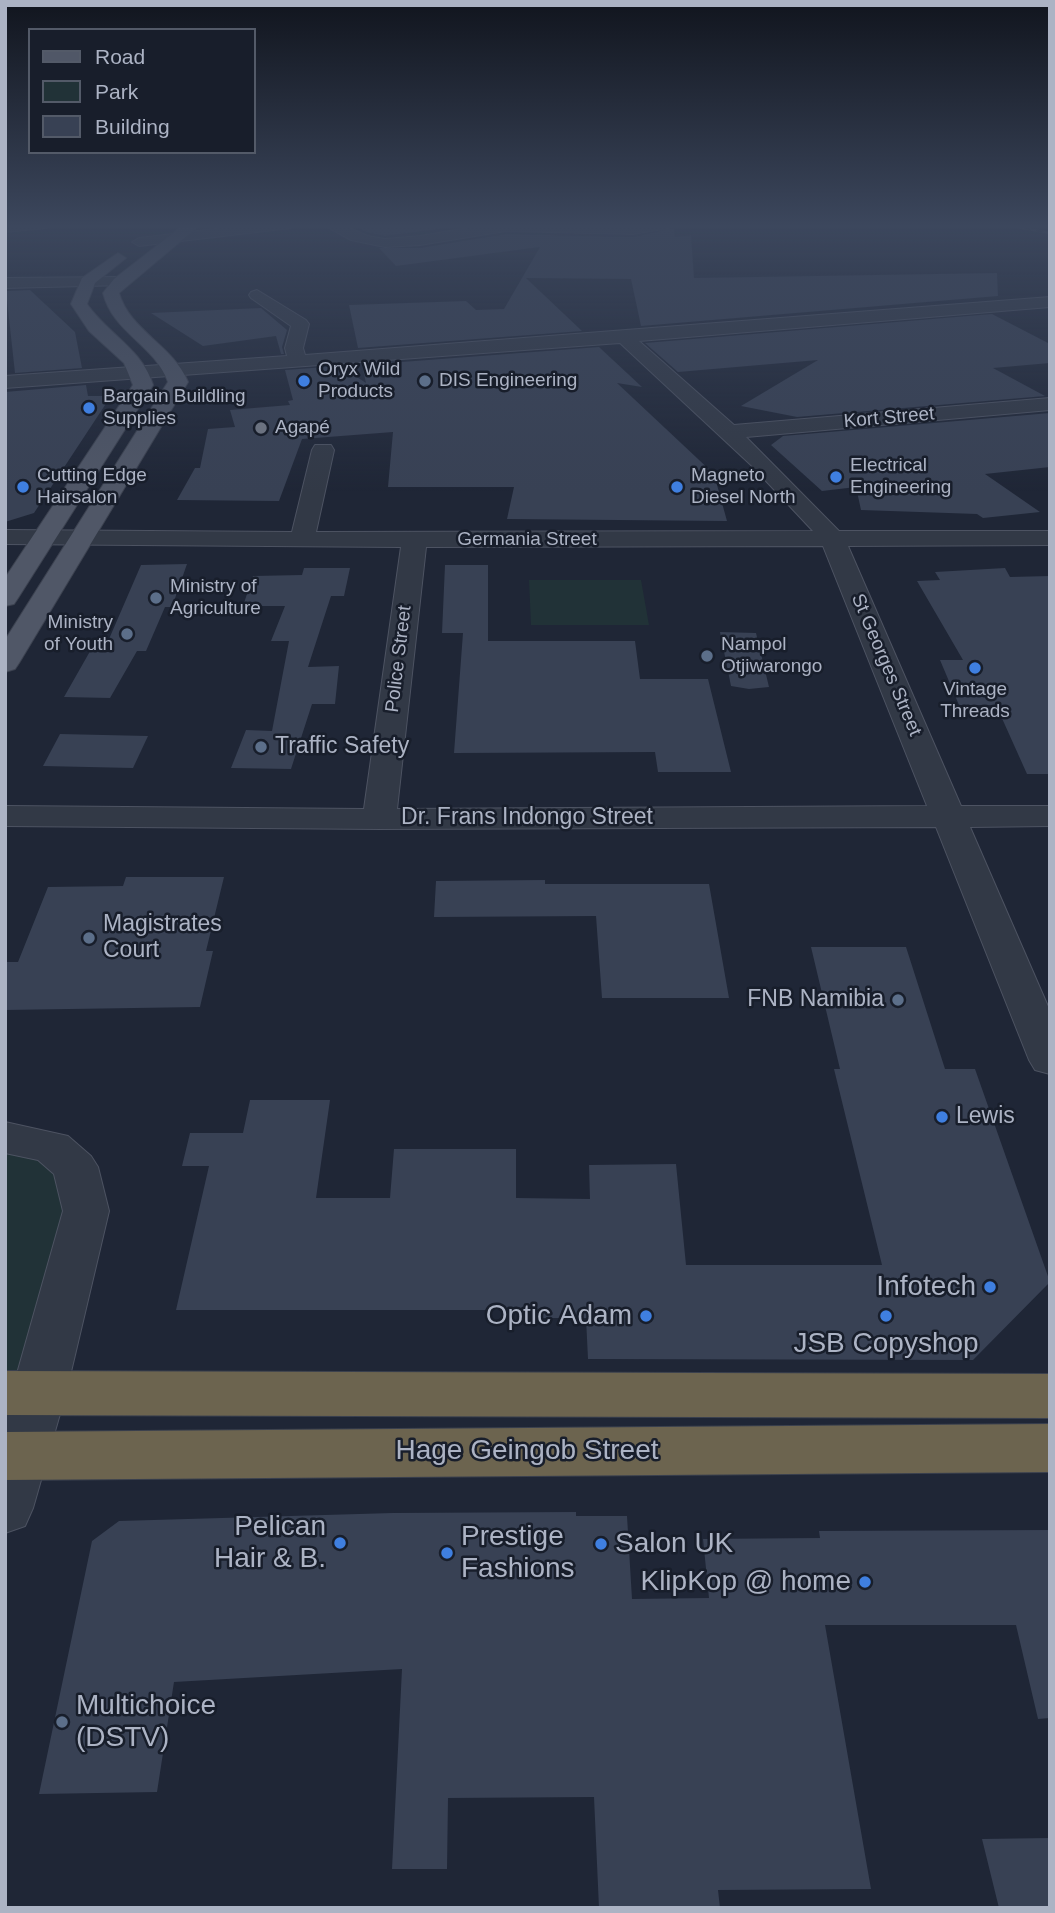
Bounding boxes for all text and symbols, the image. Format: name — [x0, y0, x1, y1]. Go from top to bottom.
legend — [28, 28, 256, 154]
text: Road — [95, 45, 145, 68]
text: Park — [95, 80, 138, 103]
text: Building — [95, 115, 170, 138]
place label: Oryx Wild Products — [318, 359, 400, 403]
place label: DIS Engineering — [439, 370, 577, 392]
marker: Oryx Wild Products — [296, 373, 312, 389]
marker: DIS Engineering — [417, 373, 433, 389]
place label: Bargain Buildling Supplies — [103, 386, 246, 430]
marker: Bargain Buildling Supplies — [81, 400, 97, 416]
street label: Kort Street — [843, 403, 935, 433]
place label: Agapé — [275, 417, 330, 439]
marker: Agapé — [253, 420, 269, 436]
place label: Electrical Engineering — [850, 455, 951, 499]
place label: Cutting Edge Hairsalon — [37, 465, 147, 509]
place label: Magneto Diesel North — [691, 465, 796, 509]
marker: Electrical Engineering — [828, 469, 844, 485]
marker: Cutting Edge Hairsalon — [15, 479, 31, 495]
marker: Magneto Diesel North — [669, 479, 685, 495]
street label: Germania Street — [457, 529, 597, 551]
place label: Ministry of Agriculture — [170, 576, 261, 620]
marker: Ministry of Agriculture — [148, 590, 164, 606]
street label: St Georges Street — [846, 591, 926, 739]
street label: Police Street — [381, 604, 417, 714]
place label: Ministry of Youth — [44, 612, 113, 656]
marker: Ministry of Youth — [119, 626, 135, 642]
place label: Nampol Otjiwarongo — [721, 634, 822, 678]
marker: Nampol Otjiwarongo — [699, 648, 715, 664]
marker: Vintage Threads — [967, 660, 983, 676]
place label: Vintage Threads — [940, 679, 1010, 723]
place label: Traffic Safety — [275, 733, 409, 761]
marker: Traffic Safety — [253, 739, 269, 755]
street label: Dr. Frans Indongo Street — [401, 804, 653, 832]
place label: Magistrates Court — [103, 911, 222, 965]
marker: Magistrates Court — [81, 930, 97, 946]
place label: FNB Namibia — [747, 986, 884, 1014]
marker: FNB Namibia — [890, 992, 906, 1008]
place label: Lewis — [956, 1103, 1015, 1131]
marker: Lewis — [934, 1109, 950, 1125]
place label: Infotech — [876, 1270, 976, 1304]
marker: Infotech — [982, 1279, 998, 1295]
place label: Optic Adam — [486, 1299, 632, 1333]
marker: Optic Adam — [638, 1308, 654, 1324]
marker: JSB Copyshop — [878, 1308, 894, 1324]
place label: JSB Copyshop — [793, 1327, 979, 1361]
street label: Hage Geingob Street — [395, 1434, 659, 1468]
place label: Pelican Hair & B. — [214, 1510, 326, 1576]
place label: Prestige Fashions — [461, 1520, 575, 1586]
place label: Salon UK — [615, 1527, 733, 1561]
marker: Pelican Hair & B. — [332, 1535, 348, 1551]
marker: Salon UK — [593, 1536, 609, 1552]
marker: Prestige Fashions — [439, 1545, 455, 1561]
place label: KlipKop @ home — [640, 1565, 851, 1599]
marker: KlipKop @ home — [857, 1574, 873, 1590]
place label: Multichoice (DSTV) — [76, 1689, 216, 1755]
marker: Multichoice (DSTV) — [54, 1714, 70, 1730]

